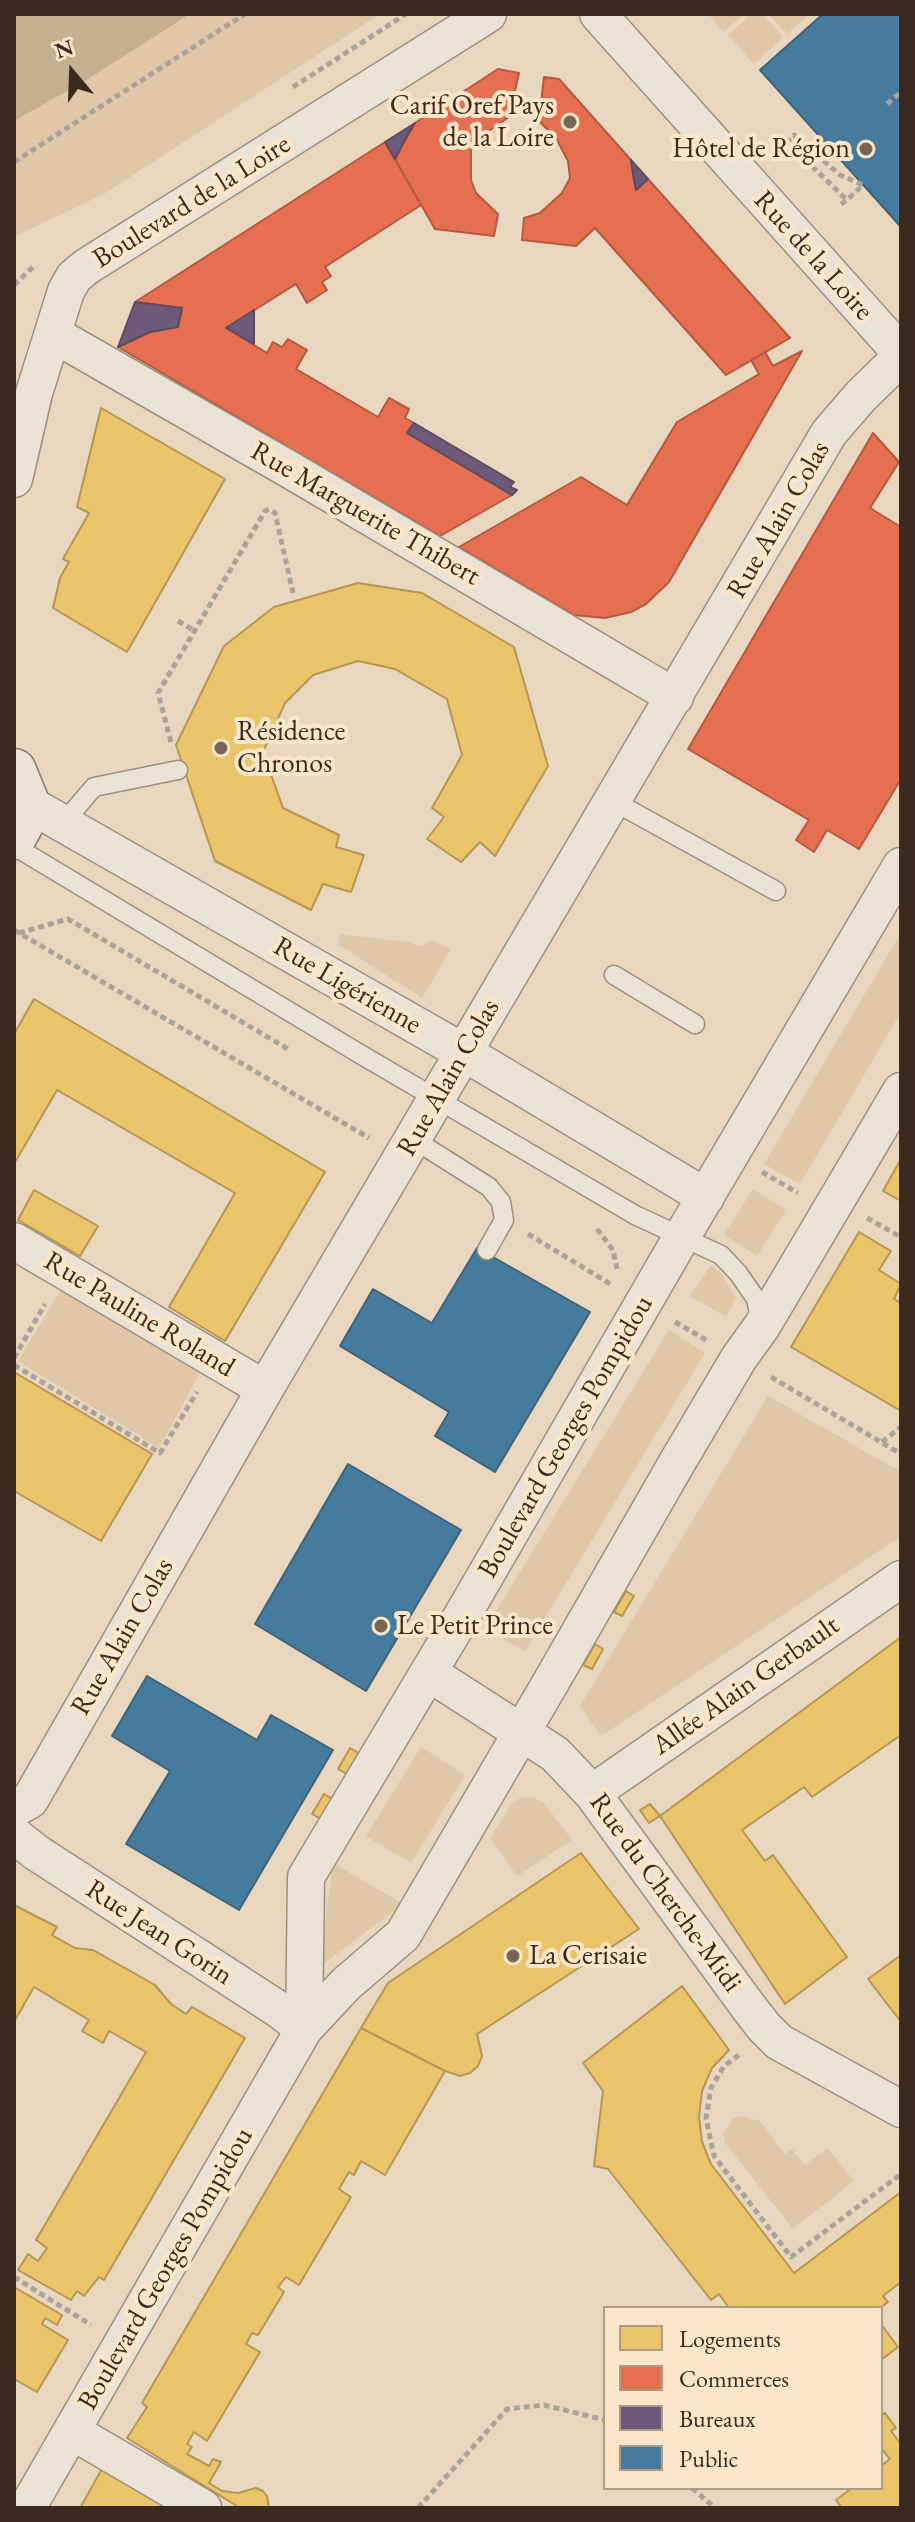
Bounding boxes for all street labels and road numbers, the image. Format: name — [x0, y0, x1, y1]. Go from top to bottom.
street label: Boulevard de la Loire — [87, 128, 297, 276]
street label: Rue de la Loire — [746, 184, 880, 328]
street label: Rue Marguerite Thibert — [244, 435, 486, 593]
street label: Rue Alain Colas — [720, 435, 838, 605]
street label: Rue Ligérienne — [267, 930, 427, 1042]
street label: Rue Alain Colas — [390, 993, 508, 1163]
street label: Rue Pauline Roland — [38, 1245, 240, 1385]
street label: Boulevard Georges Pompidou — [471, 1290, 661, 1584]
street label: Rue Alain Colas — [64, 1552, 182, 1722]
street label: Allée Alain Gerbault — [646, 1609, 846, 1763]
street label: Rue du Cherche-Midi — [582, 1787, 748, 1999]
street label: Rue Jean Gorin — [79, 1873, 239, 1993]
street label: Boulevard Georges Pompidou — [71, 2122, 261, 2416]

